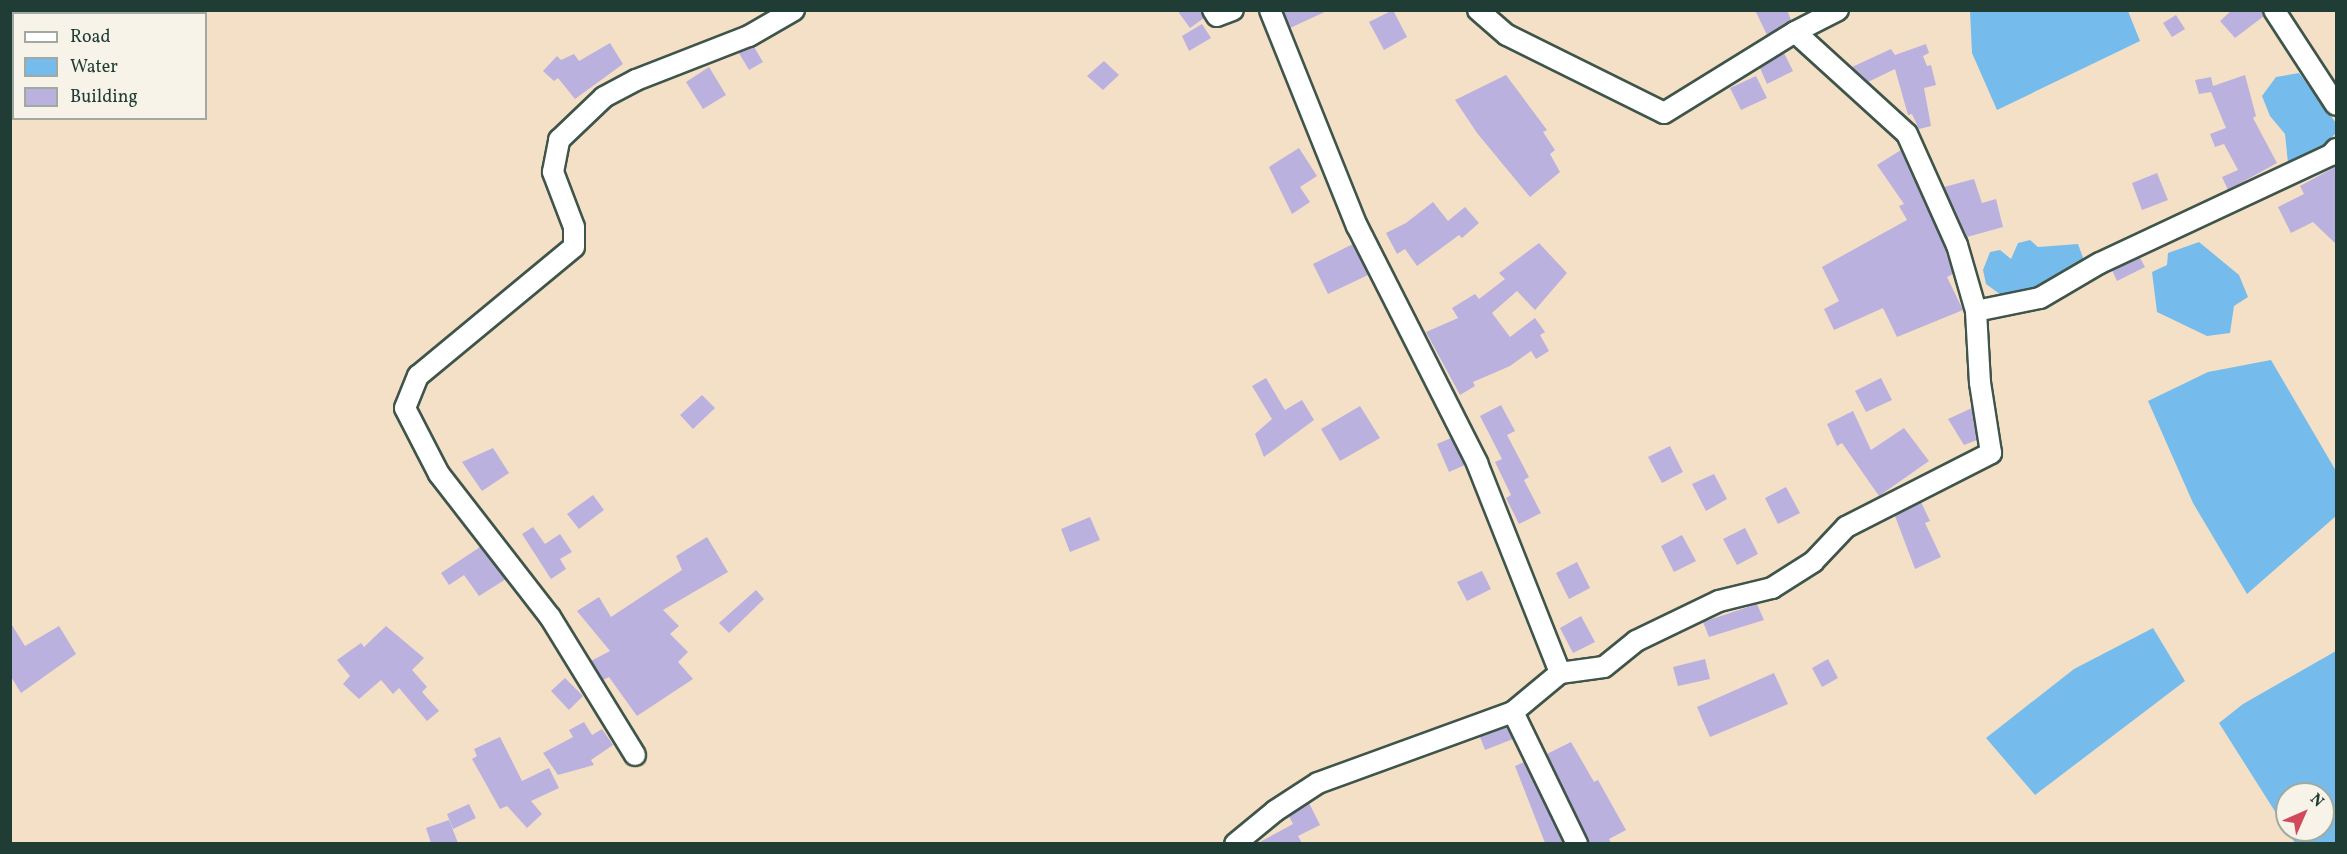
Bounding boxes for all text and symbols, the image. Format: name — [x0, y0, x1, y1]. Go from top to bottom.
legend — [12, 12, 207, 120]
text: Road — [70, 25, 111, 50]
text: Water — [70, 55, 118, 80]
text: Building — [70, 85, 138, 110]
north arrow — [2275, 782, 2335, 842]
text: N — [2304, 789, 2328, 813]

